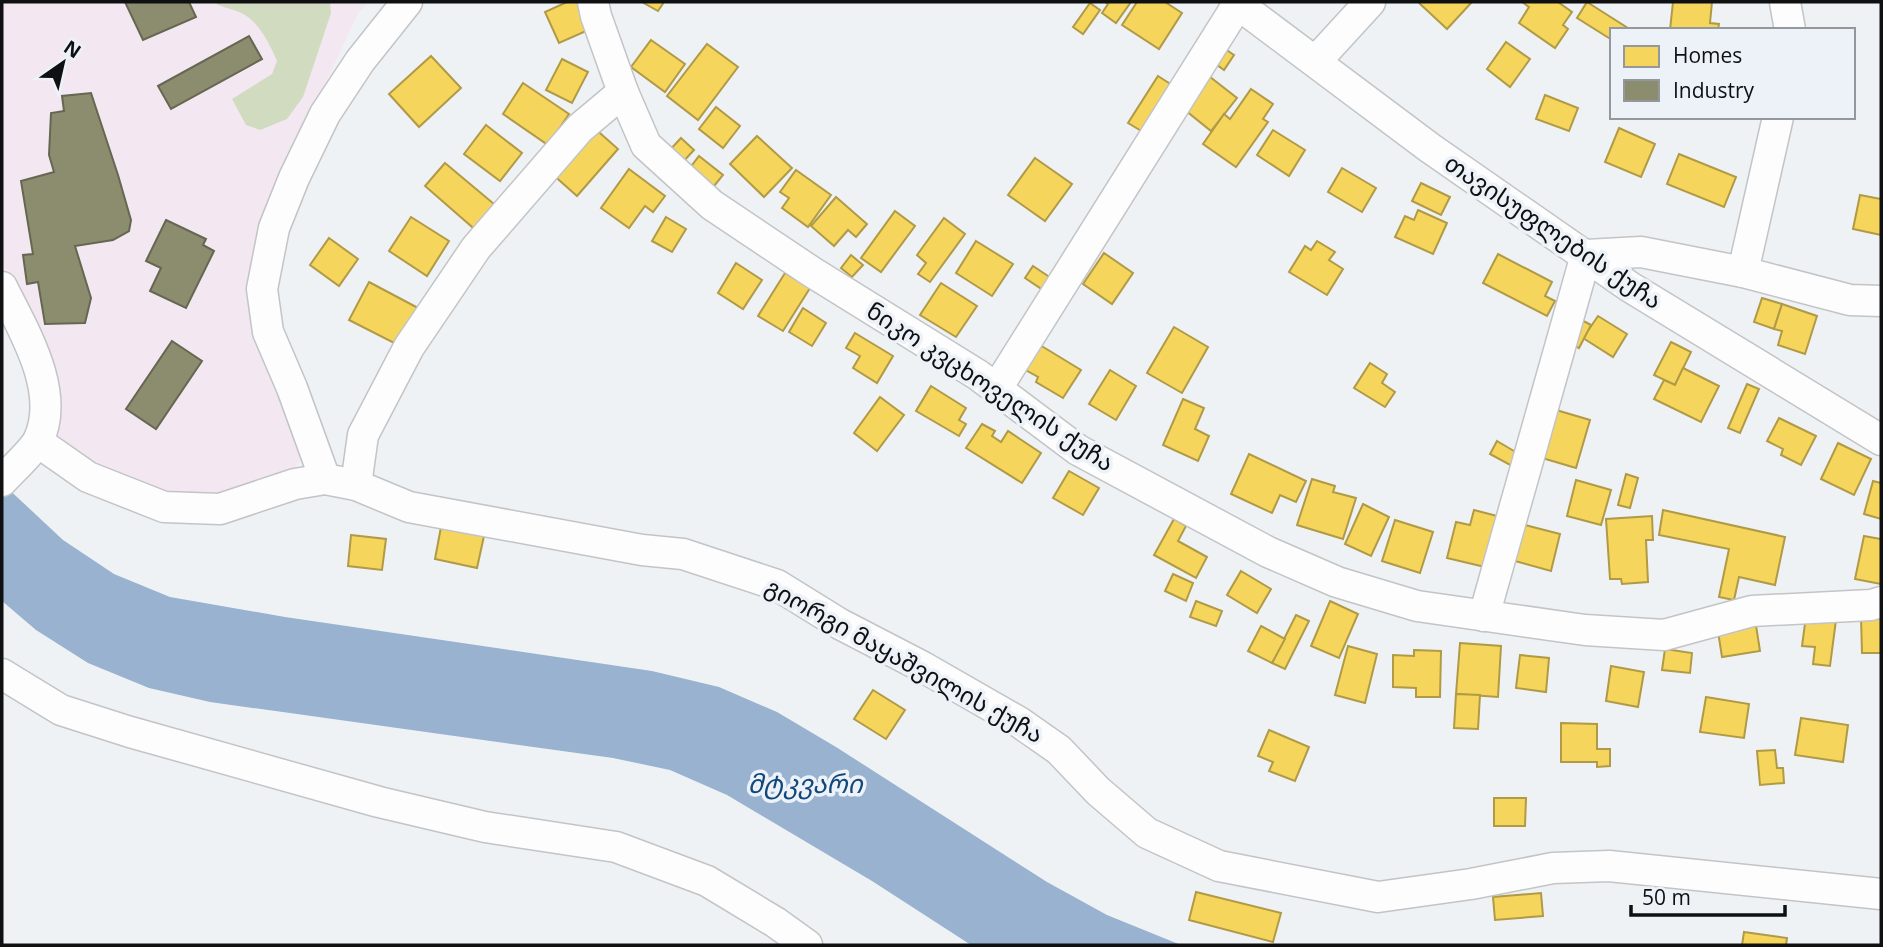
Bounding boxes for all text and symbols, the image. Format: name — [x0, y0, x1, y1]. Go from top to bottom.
north arrow — [28, 28, 98, 98]
legend — [1610, 28, 1855, 119]
text: N — [59, 34, 86, 64]
text: Homes — [1673, 41, 1742, 69]
text: Industry — [1673, 76, 1755, 104]
street label: თავისუფლების ქუჩა — [1439, 146, 1669, 316]
street label: ნიკო კვცხოველის ქუჩა — [861, 293, 1121, 478]
street label: გიორგი მაყაშვილის ქუჩა — [760, 569, 1050, 750]
water label: მტკვარი — [748, 765, 863, 801]
scale bar — [1631, 874, 1785, 918]
text: 50 m — [1642, 883, 1691, 911]

